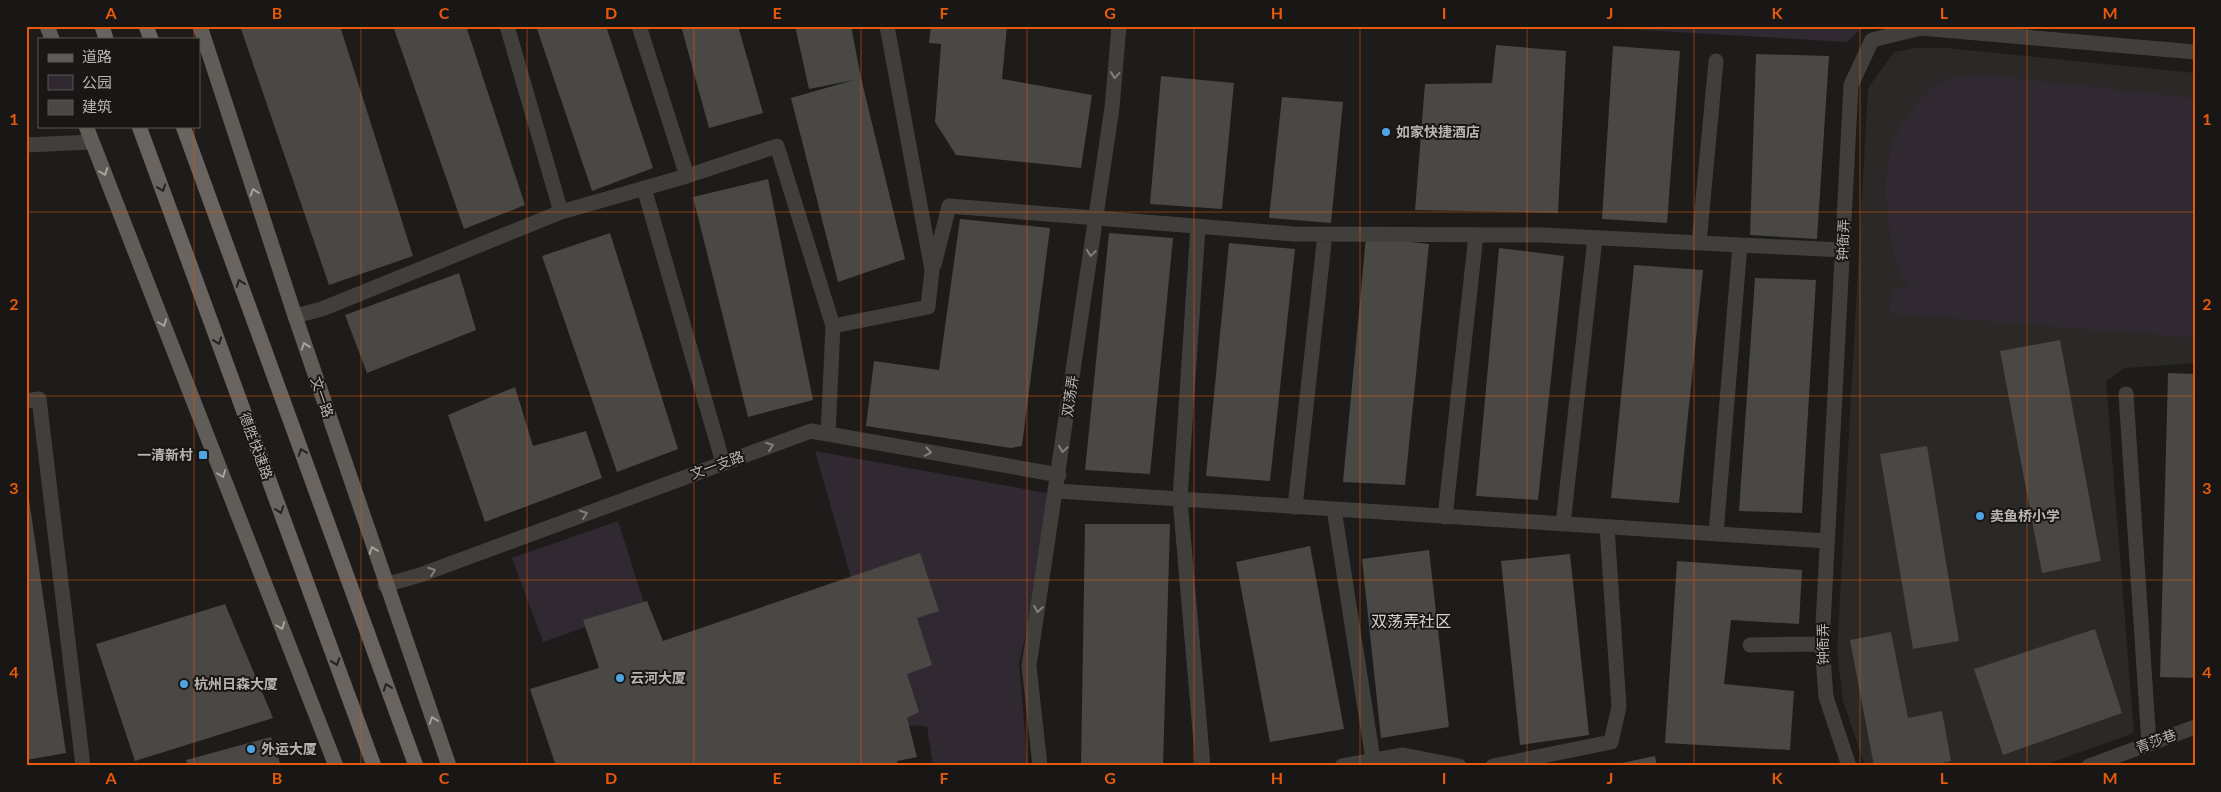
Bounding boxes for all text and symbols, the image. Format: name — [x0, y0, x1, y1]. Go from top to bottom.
text: A — [104, 3, 117, 22]
text: B — [272, 3, 282, 22]
text: C — [439, 3, 450, 22]
text: D — [605, 3, 617, 22]
text: E — [772, 3, 782, 22]
text: F — [939, 3, 949, 22]
text: G — [1104, 3, 1116, 22]
text: H — [1271, 3, 1283, 22]
text: I — [1442, 3, 1446, 22]
text: J — [1607, 3, 1613, 22]
text: K — [1772, 3, 1784, 22]
text: L — [1940, 3, 1949, 22]
text: M — [2102, 3, 2118, 22]
legend — [38, 38, 200, 128]
text: 道路 — [82, 47, 112, 65]
one-way arrow — [1110, 71, 1121, 79]
text: 公园 — [82, 73, 112, 91]
text: 建筑 — [82, 97, 112, 115]
text: 1 — [9, 109, 19, 128]
text: 1 — [2202, 109, 2212, 128]
place label: 如家快捷酒店 — [1396, 123, 1480, 140]
marker: 如家快捷酒店 — [1380, 126, 1392, 138]
one-way arrow — [97, 167, 108, 176]
one-way arrow — [156, 184, 166, 192]
one-way arrow — [250, 188, 260, 196]
street label: 钟衙弄 — [1833, 219, 1852, 261]
one-way arrow — [1086, 250, 1097, 258]
one-way arrow — [236, 279, 246, 288]
text: 2 — [9, 294, 19, 313]
text: 2 — [2202, 294, 2212, 313]
one-way arrow — [157, 318, 167, 327]
one-way arrow — [212, 336, 222, 345]
one-way arrow — [301, 342, 311, 351]
street label: 文一路 — [308, 374, 337, 419]
street label: 双荡弄 — [1058, 374, 1081, 418]
street label: 德胜快速路 — [237, 410, 276, 482]
one-way arrow — [765, 442, 773, 452]
one-way arrow — [1058, 445, 1069, 453]
place label: 一清新村 — [137, 446, 193, 463]
one-way arrow — [923, 446, 932, 456]
street label: 文一支路 — [688, 447, 746, 482]
one-way arrow — [298, 448, 308, 457]
marker: 一清新村 — [197, 449, 209, 461]
one-way arrow — [216, 470, 226, 478]
text: 3 — [9, 478, 19, 497]
text: 3 — [2202, 478, 2212, 497]
one-way arrow — [274, 505, 284, 514]
place label: 卖鱼桥小学 — [1990, 507, 2060, 524]
one-way arrow — [579, 510, 588, 520]
marker: 卖鱼桥小学 — [1974, 510, 1986, 522]
one-way arrow — [369, 546, 379, 554]
one-way arrow — [427, 567, 436, 577]
one-way arrow — [1034, 605, 1044, 614]
district label: 双荡弄社区 — [1371, 611, 1451, 630]
one-way arrow — [275, 621, 285, 630]
street label: 钟衙弄 — [1814, 623, 1831, 665]
one-way arrow — [330, 658, 340, 666]
text: 4 — [9, 662, 19, 681]
text: 4 — [2202, 662, 2212, 681]
place label: 云河大厦 — [630, 669, 686, 686]
marker: 云河大厦 — [614, 672, 626, 684]
place label: 杭州日森大厦 — [194, 675, 278, 692]
marker: 杭州日森大厦 — [178, 678, 190, 690]
one-way arrow — [383, 683, 393, 692]
one-way arrow — [429, 716, 439, 725]
street label: 青莎巷 — [2133, 725, 2178, 756]
place label: 外运大厦 — [261, 740, 317, 757]
marker: 外运大厦 — [245, 743, 257, 755]
text: A — [104, 768, 117, 787]
text: B — [272, 768, 282, 787]
text: C — [439, 768, 450, 787]
text: D — [605, 768, 617, 787]
text: E — [772, 768, 782, 787]
text: F — [939, 768, 949, 787]
text: G — [1104, 768, 1116, 787]
text: H — [1271, 768, 1283, 787]
text: I — [1442, 768, 1446, 787]
text: J — [1607, 768, 1613, 787]
text: K — [1772, 768, 1784, 787]
text: L — [1940, 768, 1949, 787]
text: M — [2102, 768, 2118, 787]

